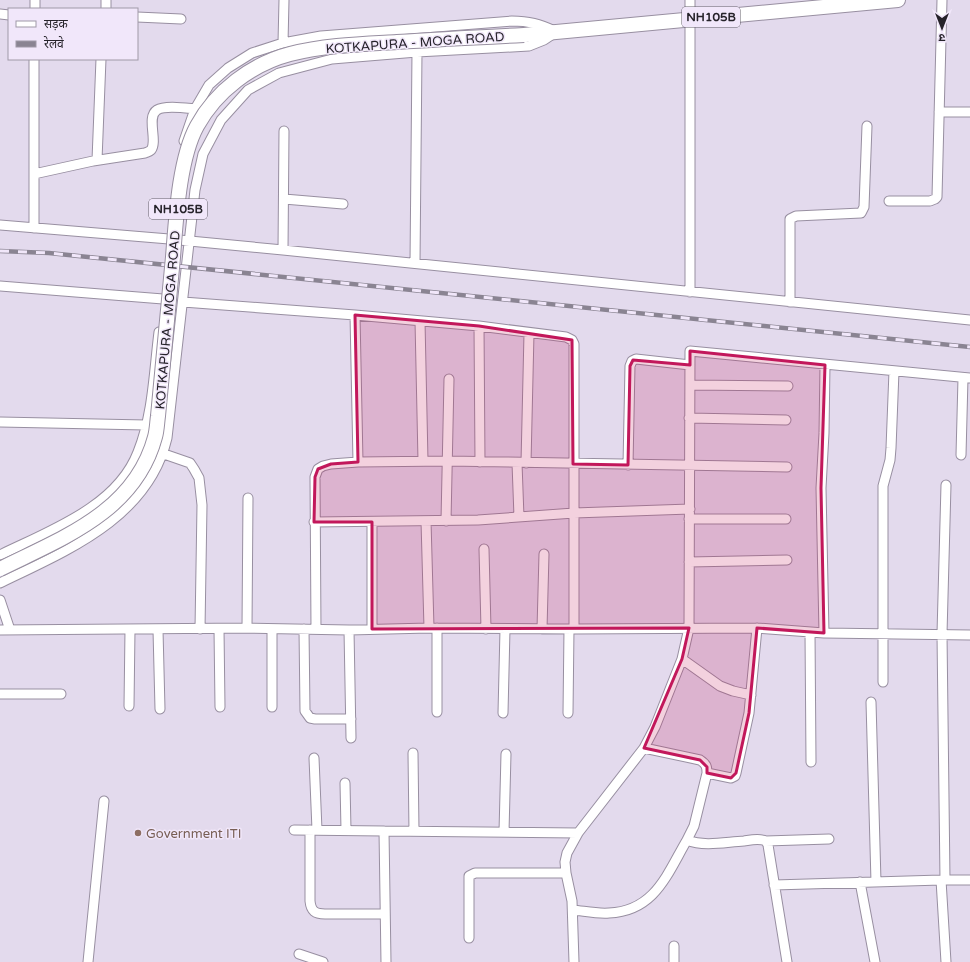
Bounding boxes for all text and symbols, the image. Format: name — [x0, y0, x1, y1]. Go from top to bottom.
road number: NH105B — [682, 7, 740, 27]
legend — [8, 8, 138, 60]
north arrow — [922, 8, 962, 48]
text: सड़क — [44, 17, 69, 31]
street label: KOTKAPURA - MOGA ROAD — [325, 29, 505, 57]
text: उ — [938, 31, 945, 44]
text: रेलवे — [44, 36, 64, 51]
road number: NH105B — [149, 199, 207, 219]
street label: KOTKAPURA - MOGA ROAD — [152, 230, 184, 410]
place label: Government ITI — [146, 826, 241, 842]
marker: Government ITI — [133, 828, 143, 838]

